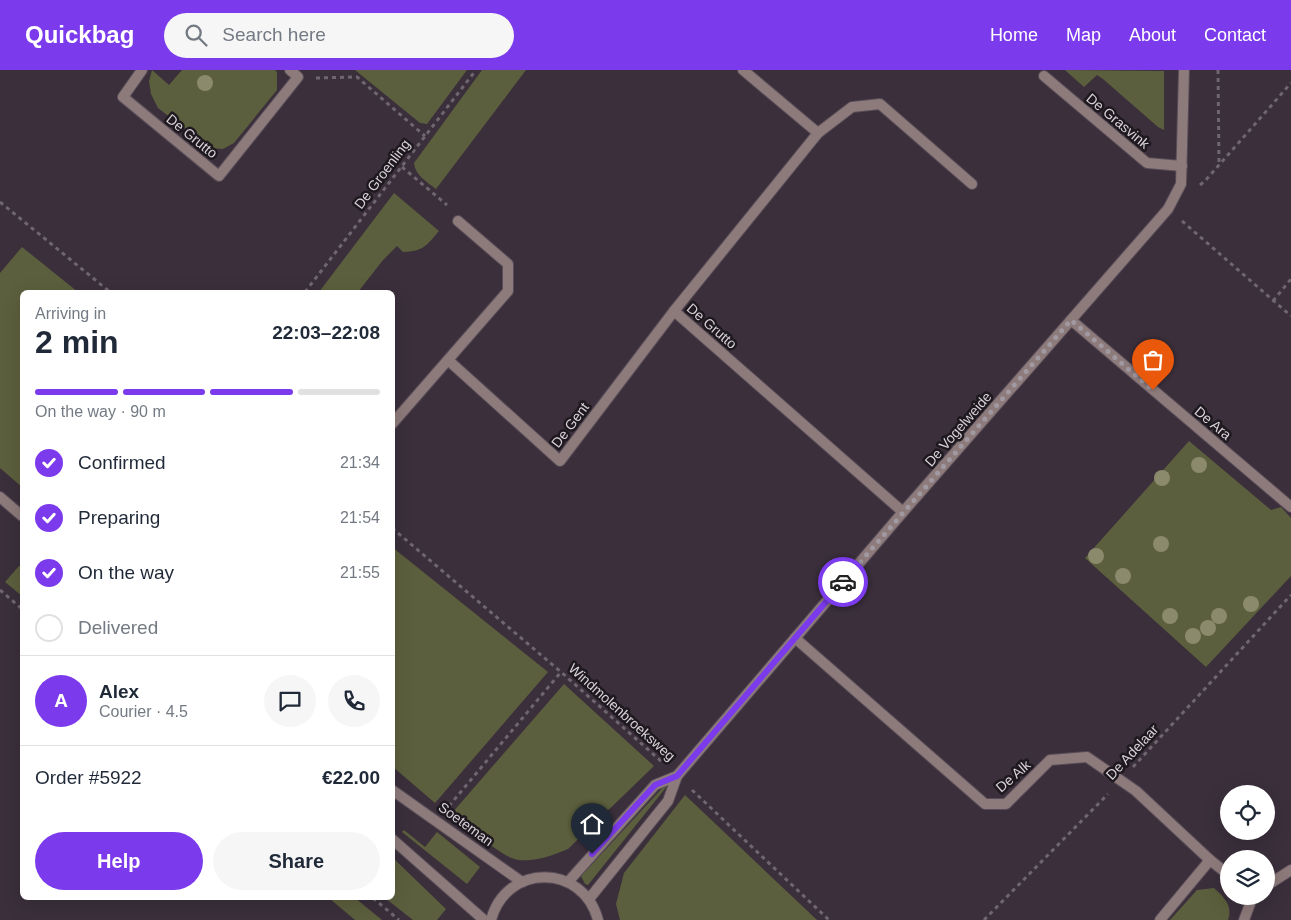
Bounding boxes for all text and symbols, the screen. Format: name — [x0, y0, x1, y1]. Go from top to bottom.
search box — [164, 13, 514, 58]
text: Quickbag — [25, 21, 134, 48]
icon: search — [182, 21, 210, 49]
text: Search here — [222, 24, 326, 45]
text: Home — [990, 25, 1038, 45]
text: Map — [1066, 25, 1101, 45]
text: About — [1129, 25, 1176, 45]
text: Contact — [1204, 25, 1266, 45]
street label: De Grasvink — [1083, 90, 1153, 153]
street label: De Grutto — [163, 111, 221, 161]
street label: De Groenling — [351, 136, 413, 212]
street label: De Grutto — [684, 300, 740, 352]
text: Arriving in — [35, 305, 106, 322]
text: 22:03–22:08 — [272, 322, 380, 343]
text: 2 min — [35, 324, 119, 360]
pin — [1132, 339, 1174, 390]
icon: bag — [1139, 346, 1167, 374]
street label: De Vogelweide — [921, 388, 995, 469]
street label: De Gent — [548, 399, 592, 451]
text: On the way · 90 m — [35, 403, 166, 420]
street label: De Ara — [1191, 403, 1235, 443]
icon: check — [35, 449, 63, 477]
text: Confirmed — [78, 452, 166, 473]
text: 21:34 — [340, 454, 380, 471]
icon: check — [35, 504, 63, 532]
text: Preparing — [78, 507, 160, 528]
text: 21:54 — [340, 509, 380, 526]
courier — [818, 557, 868, 607]
icon: check — [35, 559, 63, 587]
text: On the way — [78, 562, 174, 583]
text: 21:55 — [340, 564, 380, 581]
icon: car — [829, 568, 857, 596]
text: Delivered — [78, 617, 158, 638]
street label: Windmolenbroeksweg — [565, 660, 679, 764]
button: chat — [264, 675, 316, 727]
button: phone — [328, 675, 380, 727]
text: Alex — [99, 681, 139, 702]
text: A — [54, 690, 68, 711]
text: Courier · 4.5 — [99, 703, 188, 720]
street label: De Adelaar — [1103, 721, 1162, 783]
street label: De Alk — [992, 756, 1034, 795]
text: Order #5922 — [35, 767, 142, 788]
text: €22.00 — [322, 767, 380, 788]
map controls — [1220, 785, 1275, 905]
button: locate — [1220, 785, 1275, 840]
street label: Soeteman — [435, 799, 497, 849]
pin — [571, 803, 613, 854]
icon: home — [578, 810, 606, 838]
button: Help — [35, 832, 203, 890]
button: Share — [213, 832, 380, 890]
button: layers — [1220, 850, 1275, 905]

